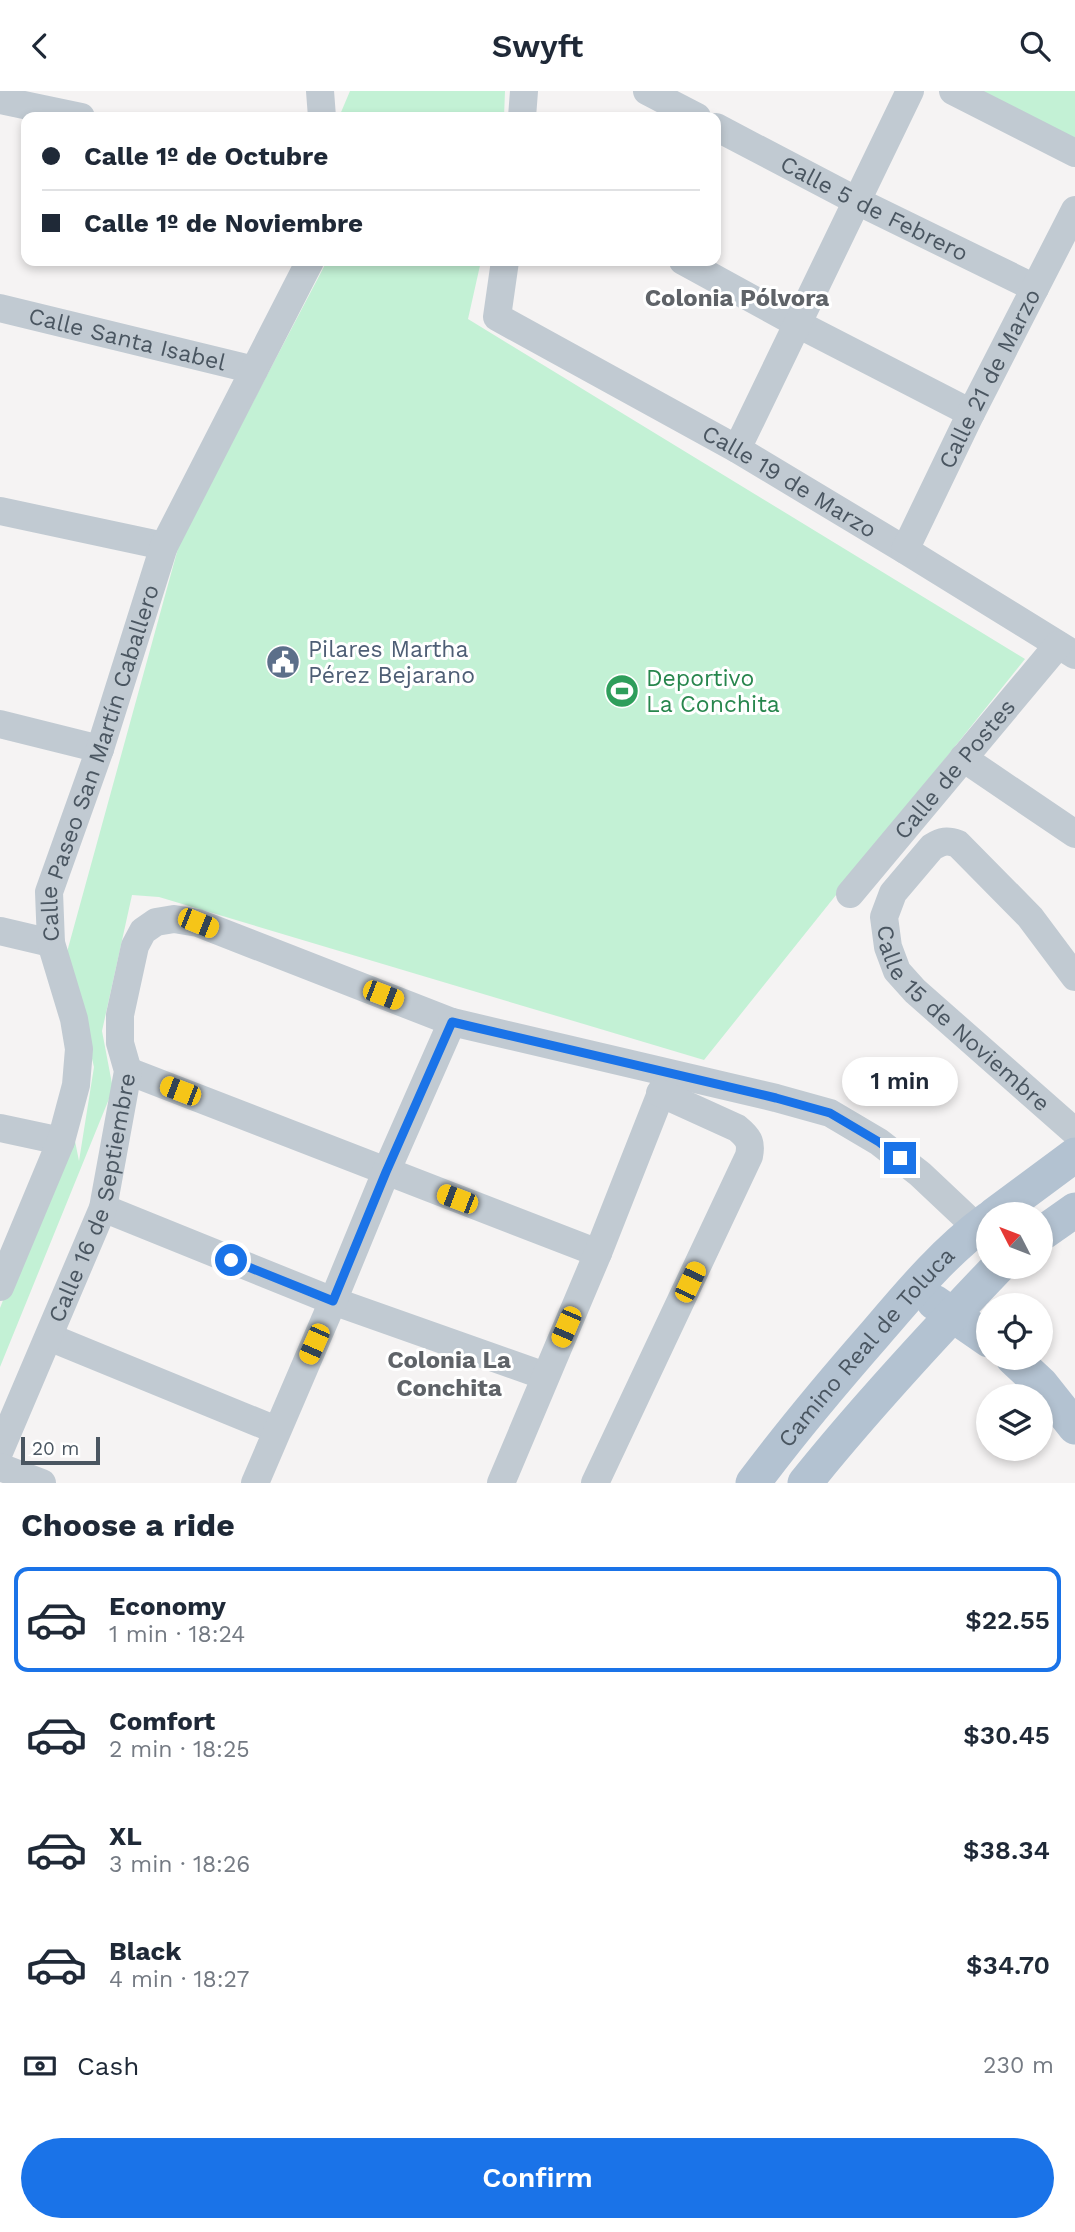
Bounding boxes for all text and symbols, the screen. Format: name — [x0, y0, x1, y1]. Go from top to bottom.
icon: back — [21, 27, 59, 65]
text: Swyft — [492, 27, 583, 65]
icon: search — [1016, 27, 1054, 65]
text: Calle 1º de Octubre — [84, 141, 328, 171]
street label: Calle 5 de Febrero — [776, 150, 973, 267]
text: Calle 1º de Noviembre — [84, 208, 363, 238]
district label: Colonia Pólvora — [645, 284, 829, 312]
street label: Calle 21 de Marzo — [933, 284, 1046, 473]
street label: Calle Santa Isabel — [26, 302, 229, 376]
street label: Calle 19 de Marzo — [698, 419, 882, 543]
street label: Calle Paseo San Martín Caballero — [35, 581, 164, 942]
place label: Pilares Martha Pérez Bejarano — [308, 636, 475, 689]
public building icon: Pilares Martha Pérez Bejarano — [264, 643, 302, 681]
place label: Deportivo La Conchita — [646, 665, 780, 718]
sports icon: Deportivo La Conchita — [603, 672, 641, 710]
street label: Calle de Postes — [888, 693, 1021, 844]
car — [175, 905, 222, 941]
street label: Calle 15 de Noviembre — [872, 923, 1055, 1117]
car — [360, 978, 407, 1012]
callout: 1 min — [842, 1056, 958, 1105]
text: 1 min — [870, 1068, 930, 1095]
street label: Calle 16 de Septiembre — [42, 1071, 141, 1326]
car — [157, 1074, 204, 1108]
route end — [884, 1142, 916, 1174]
car — [434, 1182, 481, 1216]
north arrow — [976, 1202, 1054, 1279]
map controls — [976, 1202, 1053, 1461]
street label: Camino Real de Toluca — [773, 1241, 960, 1452]
route start — [215, 1244, 247, 1276]
car — [672, 1259, 709, 1305]
button: locate — [976, 1293, 1053, 1370]
car — [549, 1304, 584, 1350]
car — [296, 1321, 333, 1367]
district label: Colonia La Conchita — [387, 1346, 511, 1402]
button: layers — [976, 1384, 1053, 1461]
scale bar — [21, 1434, 100, 1466]
text: 20 m — [32, 1437, 79, 1460]
text: Choose a ride — [21, 1506, 235, 1544]
icon: car — [25, 1588, 88, 1651]
text: Economy — [109, 1591, 226, 1621]
text: $22.55 — [965, 1605, 1050, 1635]
text: 1 min · 18:24 — [109, 1621, 245, 1648]
icon: car — [25, 1703, 88, 1766]
text: Comfort — [109, 1706, 215, 1736]
text: $30.45 — [963, 1720, 1050, 1750]
text: 2 min · 18:25 — [109, 1736, 250, 1763]
icon: car — [25, 1818, 88, 1881]
text: XL — [109, 1821, 142, 1851]
text: $38.34 — [963, 1835, 1050, 1865]
text: 3 min · 18:26 — [109, 1851, 250, 1878]
icon: car — [25, 1933, 88, 1996]
text: Black — [109, 1936, 181, 1966]
text: $34.70 — [966, 1950, 1050, 1980]
text: 4 min · 18:27 — [109, 1966, 249, 1993]
icon: cash — [21, 2047, 59, 2085]
text: Cash — [77, 2051, 139, 2081]
text: 230 m — [983, 2052, 1054, 2079]
button: Confirm — [21, 2138, 1054, 2218]

